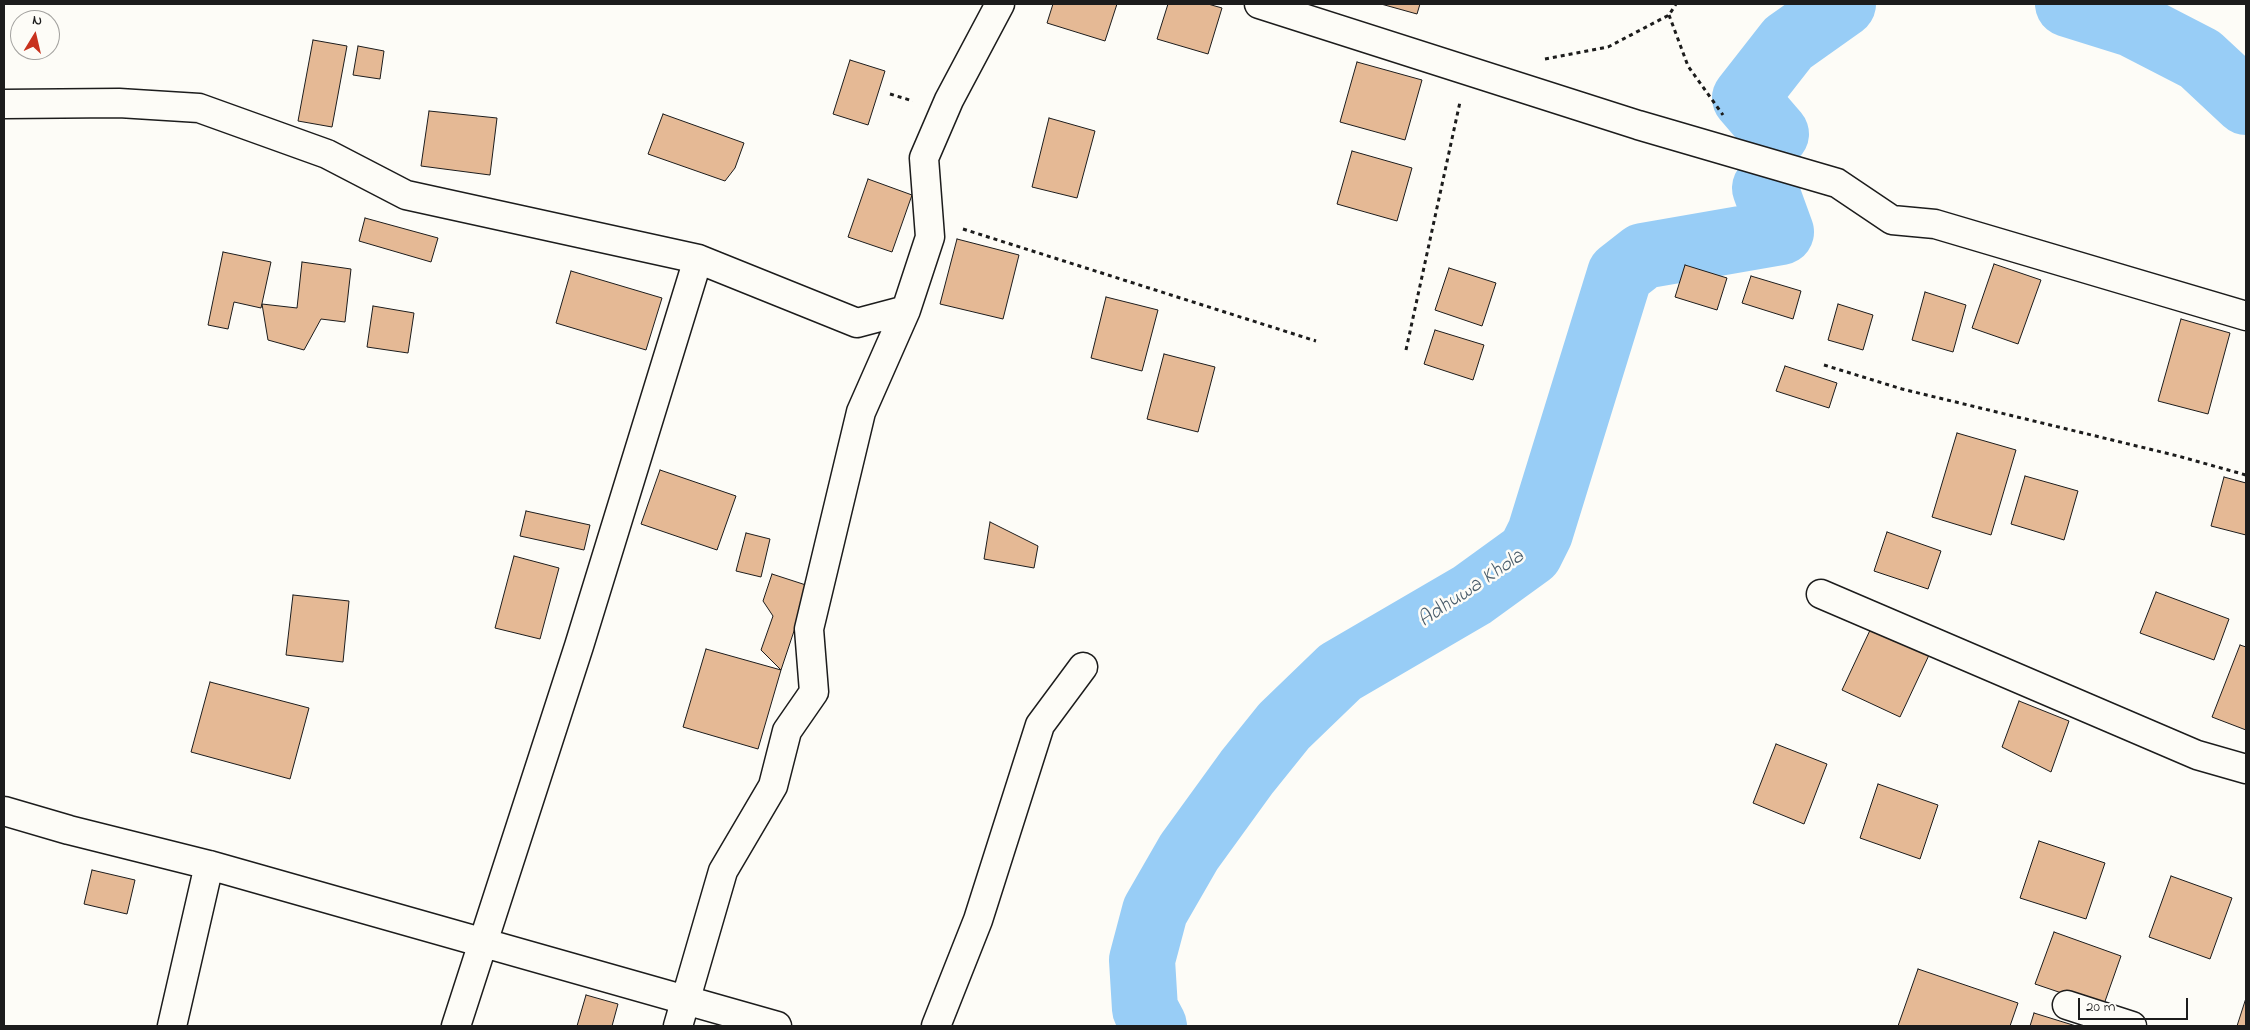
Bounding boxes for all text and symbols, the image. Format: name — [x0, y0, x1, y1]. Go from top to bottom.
north arrow — [10, 10, 60, 60]
text: N — [31, 10, 44, 32]
water label: Adhuwa Khola — [1414, 545, 1530, 635]
scale bar — [2080, 988, 2190, 1020]
text: 20 m — [2086, 996, 2115, 1018]

